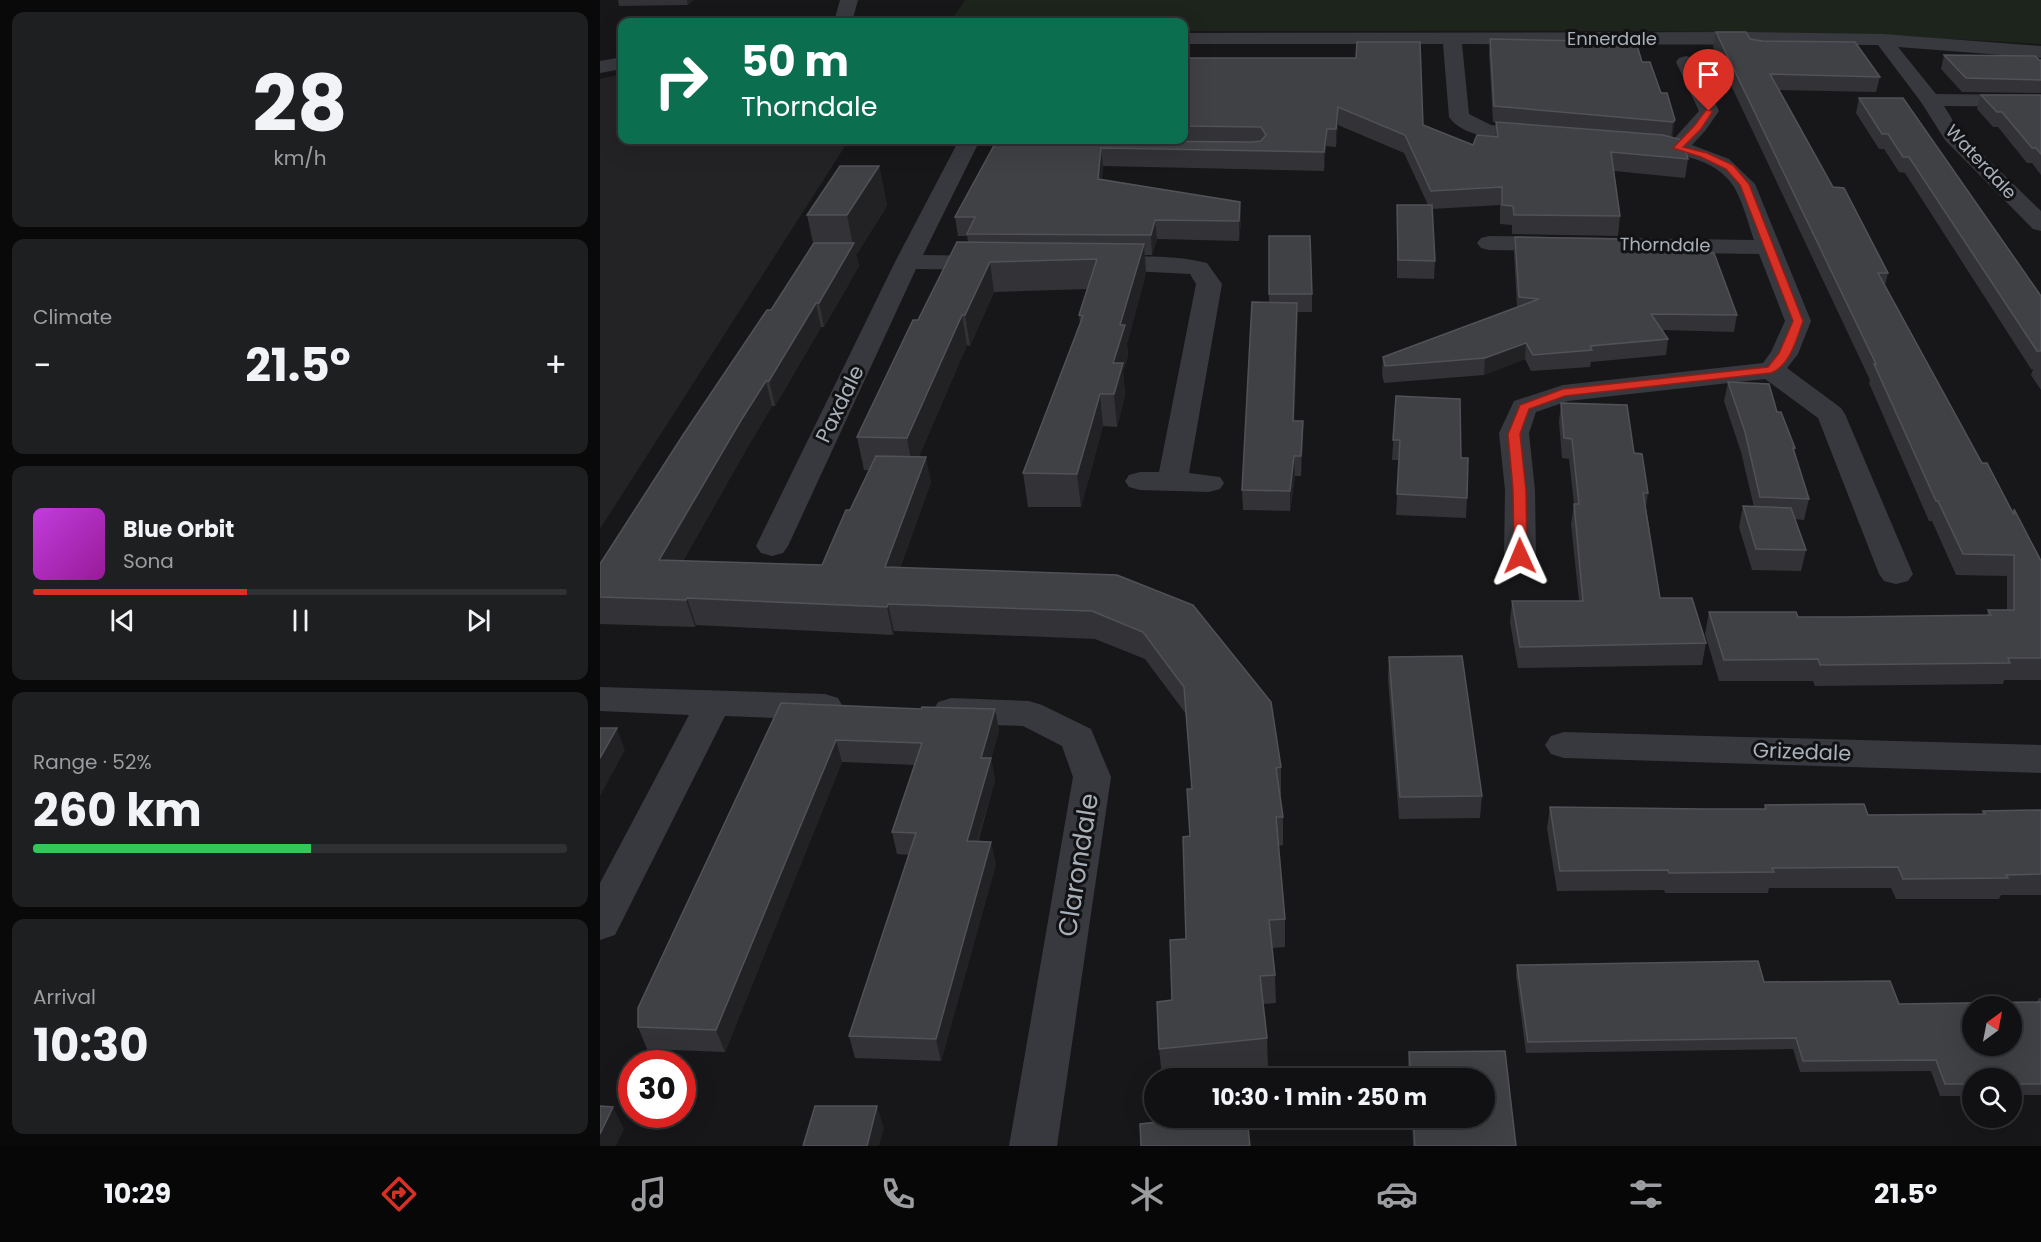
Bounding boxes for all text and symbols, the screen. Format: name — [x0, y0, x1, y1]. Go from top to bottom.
street label: Ennerdale — [1567, 26, 1657, 51]
text: 50 m — [741, 32, 849, 91]
icon: right — [642, 42, 720, 120]
text: 28 — [252, 49, 348, 158]
pin — [1683, 49, 1734, 111]
icon: arrive — [1692, 58, 1725, 91]
text: Thorndale — [741, 88, 877, 125]
street label: Waterdale — [1940, 119, 2023, 205]
text: km/h — [273, 144, 327, 172]
street label: Thorndale — [1619, 231, 1711, 258]
text: Climate — [33, 303, 112, 331]
text: 21.5° — [245, 334, 351, 397]
text: − — [33, 342, 51, 389]
text: + — [544, 342, 567, 389]
street label: Paxdale — [808, 360, 871, 447]
text: Blue Orbit — [123, 514, 234, 545]
position arrow — [1488, 524, 1552, 588]
text: Sona — [123, 547, 174, 575]
icon: previous — [106, 604, 139, 637]
icon: pause — [284, 604, 317, 637]
icon: next — [462, 604, 495, 637]
street label: Grizedale — [1752, 735, 1852, 768]
text: Range · 52% — [33, 748, 152, 776]
text: 260 km — [33, 779, 202, 842]
street label: Clarondale — [1049, 791, 1107, 939]
text: Arrival — [33, 983, 96, 1011]
north arrow — [1962, 996, 2022, 1056]
map controls — [1962, 996, 2022, 1128]
text: 10:30 — [33, 1014, 149, 1077]
speed limit sign: 30 — [618, 1050, 696, 1128]
button: search — [1962, 1068, 2022, 1128]
text: 10:30 · 1 min · 250 m — [1212, 1082, 1427, 1113]
icon: directions — [378, 1173, 420, 1215]
icon: music — [628, 1173, 670, 1215]
icon: phone — [877, 1173, 919, 1215]
icon: climate — [1126, 1173, 1168, 1215]
icon: car — [1376, 1173, 1418, 1215]
icon: filters — [1625, 1173, 1667, 1215]
text: 10:29 — [104, 1175, 171, 1212]
text: 21.5° — [1874, 1175, 1937, 1212]

